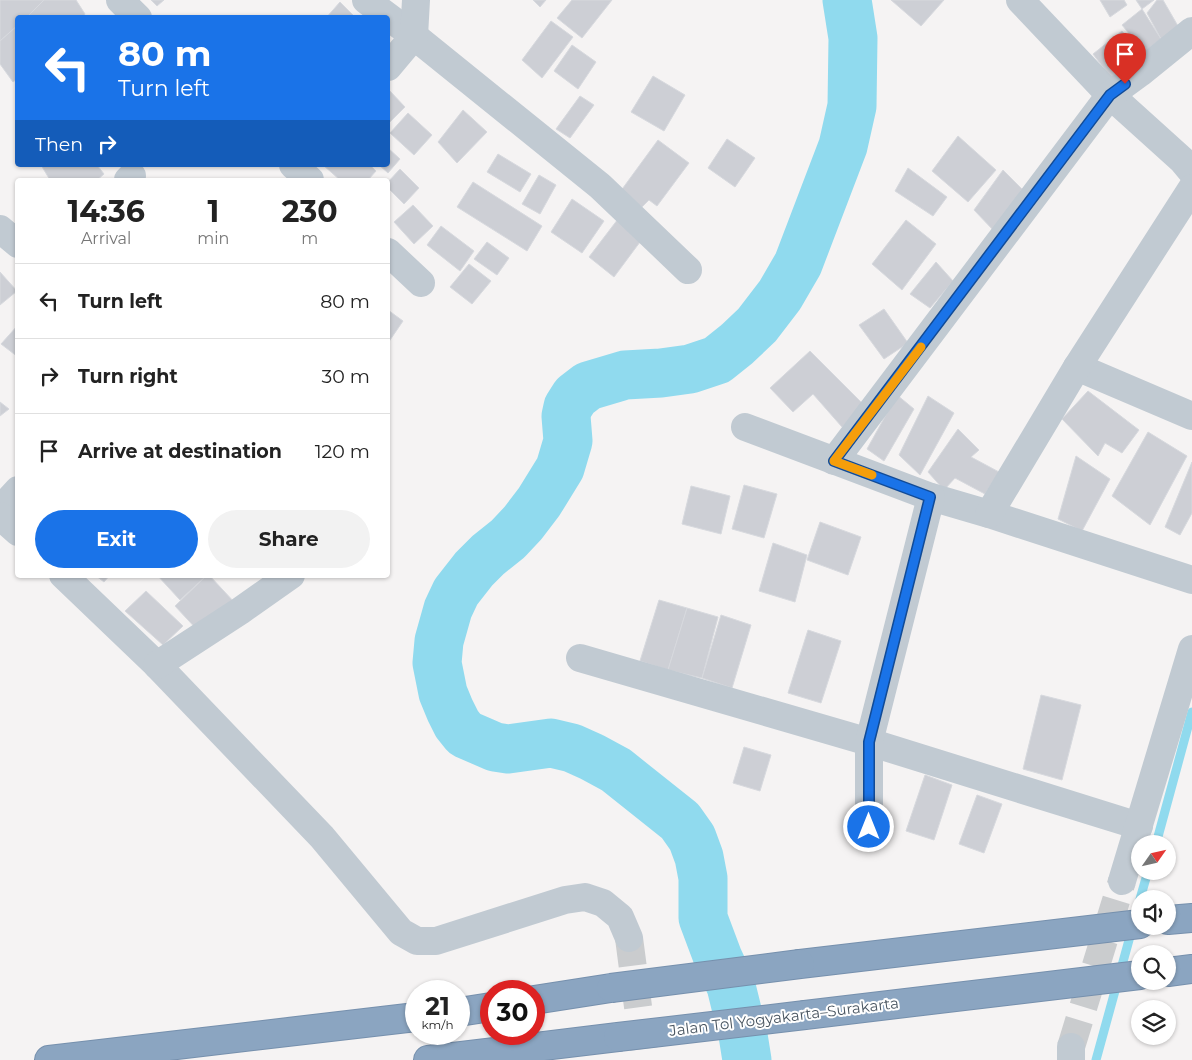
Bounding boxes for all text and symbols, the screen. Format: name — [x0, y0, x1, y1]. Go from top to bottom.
text: 80 m — [118, 32, 212, 75]
pin — [1104, 33, 1146, 84]
icon: left — [35, 35, 100, 100]
icon: arrive — [1111, 40, 1139, 68]
text: Turn left — [118, 75, 210, 102]
icon: right — [93, 130, 121, 158]
text: Then — [35, 133, 83, 156]
text: 14:36 — [67, 193, 145, 230]
text: 1 — [207, 193, 219, 230]
text: 230 — [282, 193, 338, 230]
text: Arrival — [81, 229, 131, 248]
text: min — [197, 229, 229, 248]
text: m — [301, 229, 318, 248]
icon: left — [35, 287, 63, 315]
text: Turn left — [78, 290, 163, 313]
text: 80 m — [320, 290, 370, 313]
icon: right — [35, 362, 63, 390]
text: Turn right — [78, 365, 178, 388]
text: 30 m — [322, 365, 370, 388]
icon: arrive — [35, 437, 63, 465]
text: Arrive at destination — [78, 440, 282, 463]
text: 120 m — [315, 440, 370, 463]
button: Exit — [35, 510, 198, 568]
button: Share — [208, 510, 370, 568]
position arrow — [842, 800, 894, 852]
north arrow — [1131, 835, 1176, 880]
map controls — [1131, 835, 1176, 1045]
button: sound — [1131, 890, 1176, 935]
button: search — [1131, 945, 1176, 990]
speed limit sign: 30 — [480, 980, 545, 1045]
text: 21 — [425, 991, 450, 1021]
street label: Jalan Tol Yogyakarta–Surakarta — [667, 993, 900, 1040]
button: layers — [1131, 1000, 1176, 1045]
text: km/h — [421, 1017, 454, 1032]

